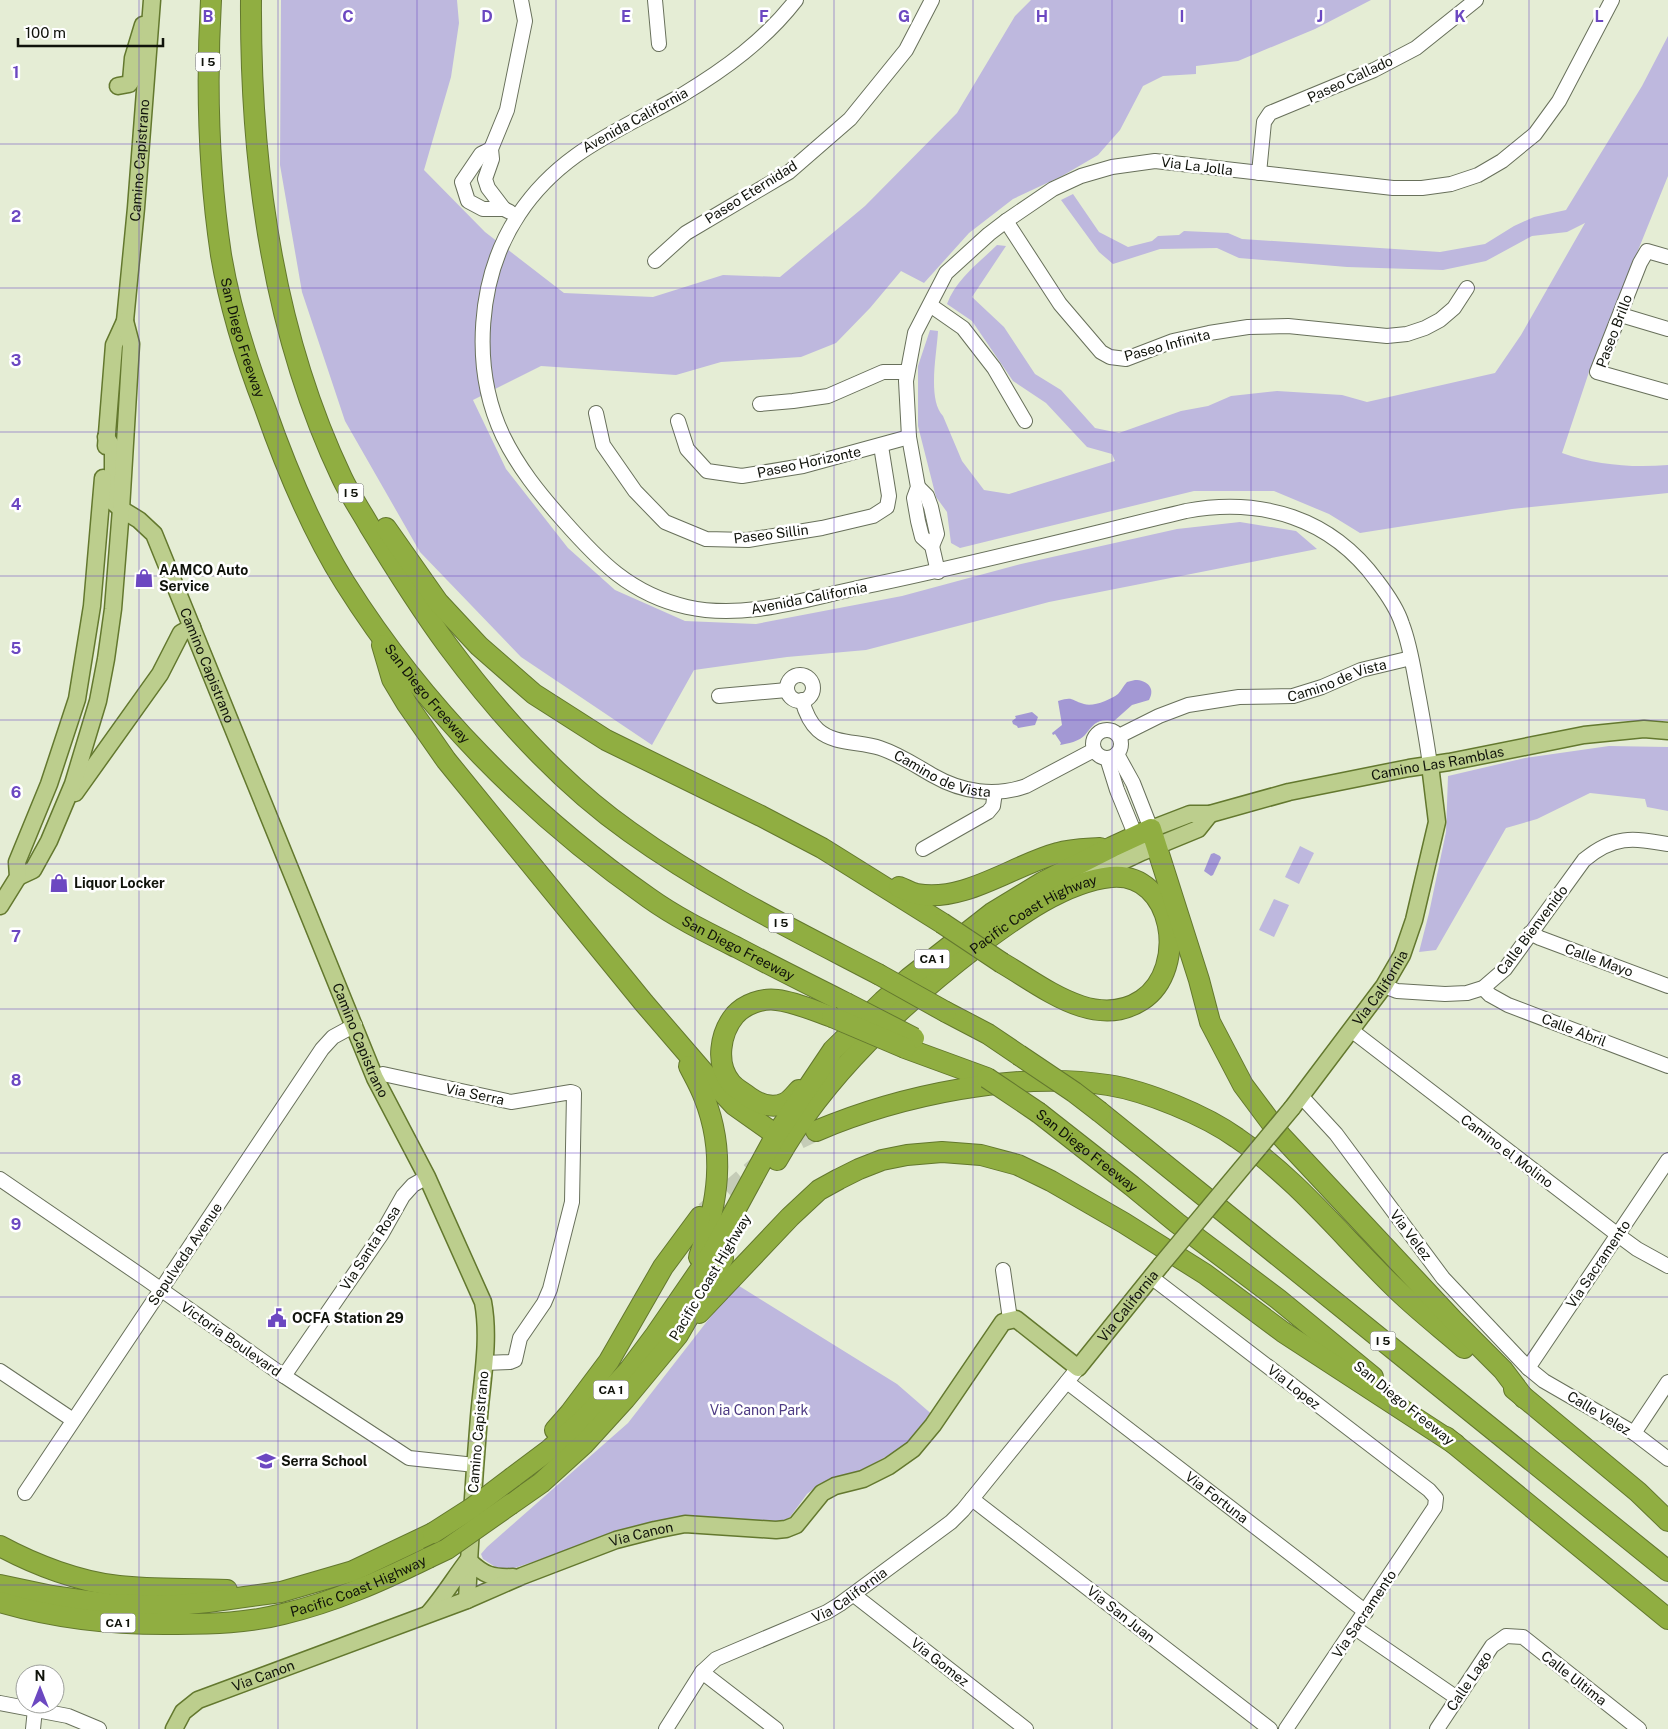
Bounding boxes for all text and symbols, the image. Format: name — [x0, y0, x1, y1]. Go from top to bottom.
text: B — [203, 7, 214, 26]
text: C — [342, 7, 354, 26]
text: D — [481, 7, 493, 26]
text: E — [621, 7, 631, 26]
text: F — [759, 7, 769, 26]
text: G — [898, 7, 910, 26]
text: H — [1036, 7, 1048, 26]
text: I — [1180, 7, 1184, 26]
text: J — [1317, 7, 1323, 26]
text: K — [1454, 7, 1466, 26]
text: L — [1594, 7, 1604, 26]
scale bar — [18, 15, 162, 47]
text: 100 m — [25, 24, 66, 41]
road number: I 5 — [196, 52, 220, 72]
street label: Paseo Callado — [1305, 52, 1395, 106]
text: 1 — [13, 63, 19, 82]
street label: Avenida California — [579, 84, 691, 156]
street label: Camino Capistrano — [127, 98, 152, 222]
street label: Via La Jolla — [1160, 154, 1234, 178]
street label: Paseo Eternidad — [702, 157, 800, 227]
text: 2 — [11, 207, 21, 226]
street label: San Diego Freeway — [217, 276, 268, 400]
street label: Paseo Brillo — [1593, 292, 1635, 370]
street label: Paseo Infinita — [1122, 326, 1212, 364]
text: 3 — [11, 351, 21, 370]
street label: Paseo Horizonte — [756, 443, 862, 481]
road number: I 5 — [338, 483, 364, 502]
text: 4 — [11, 495, 22, 514]
street label: Paseo Sillin — [733, 521, 809, 547]
place label: AAMCO Auto Service — [159, 562, 248, 594]
shop icon: AAMCO Auto Service — [133, 567, 155, 589]
street label: Avenida California — [750, 579, 868, 617]
street label: Camino Capistrano — [177, 605, 238, 725]
text: 5 — [11, 639, 22, 658]
street label: San Diego Freeway — [381, 641, 474, 747]
street label: Camino de Vista — [1287, 656, 1388, 704]
street label: Camino Las Ramblas — [1370, 743, 1505, 783]
street label: Camino de Vista — [891, 747, 991, 800]
text: 6 — [11, 783, 21, 802]
shop icon: Liquor Locker — [48, 872, 70, 894]
street label: Pacific Coast Highway — [967, 872, 1099, 957]
place label: Liquor Locker — [74, 875, 165, 891]
street label: Calle Bienvenido — [1493, 882, 1571, 978]
street label: San Diego Freeway — [679, 912, 798, 984]
road number: I 5 — [768, 914, 794, 932]
text: 7 — [11, 927, 21, 946]
street label: Calle Mayo — [1563, 940, 1635, 980]
street label: Via California — [1349, 949, 1411, 1029]
road number: CA 1 — [914, 950, 950, 969]
street label: Camino Capistrano — [329, 981, 392, 1100]
street label: Calle Abril — [1539, 1010, 1609, 1050]
text: 8 — [11, 1071, 22, 1090]
street label: Via Serra — [444, 1080, 506, 1108]
street label: San Diego Freeway — [1033, 1106, 1141, 1196]
street label: Camino el Molino — [1458, 1111, 1556, 1191]
street label: Sepulveda Avenue — [145, 1200, 225, 1308]
street label: Via Santa Rosa — [337, 1203, 403, 1293]
street label: Via Velez — [1387, 1207, 1435, 1264]
street label: Pacific Coast Highway — [666, 1210, 754, 1343]
text: 9 — [11, 1215, 21, 1234]
street label: Via Sacramento — [1563, 1217, 1633, 1311]
street label: Via California — [1094, 1267, 1161, 1345]
street label: Victoria Boulevard — [178, 1298, 284, 1380]
public building icon: OCFA Station 29 — [266, 1307, 288, 1329]
place label: OCFA Station 29 — [292, 1310, 404, 1326]
road number: I 5 — [1370, 1332, 1396, 1350]
street label: San Diego Freeway — [1351, 1358, 1458, 1449]
street label: Via Lopez — [1264, 1361, 1324, 1413]
street label: Camino Capistrano — [465, 1370, 491, 1494]
road number: CA 1 — [594, 1380, 628, 1400]
street label: Calle Velez — [1564, 1388, 1634, 1438]
park label: Via Canon Park — [710, 1402, 808, 1418]
school or university icon: Serra School — [255, 1450, 277, 1472]
place label: Serra School — [281, 1453, 368, 1469]
street label: Via Fortuna — [1182, 1468, 1251, 1526]
street label: Via Canon — [607, 1519, 675, 1550]
street label: Pacific Coast Highway — [288, 1552, 429, 1620]
street label: Via California — [809, 1564, 890, 1625]
street label: Via Sacramento — [1329, 1567, 1399, 1661]
street label: Via San Juan — [1084, 1582, 1158, 1646]
road number: CA 1 — [100, 1614, 136, 1632]
street label: Via Gomez — [908, 1635, 972, 1690]
street label: Calle Ultima — [1538, 1647, 1610, 1709]
street label: Calle Lago — [1443, 1648, 1495, 1714]
street label: Via Canon — [230, 1657, 297, 1695]
north arrow — [15, 1664, 65, 1714]
text: N — [35, 1668, 45, 1684]

